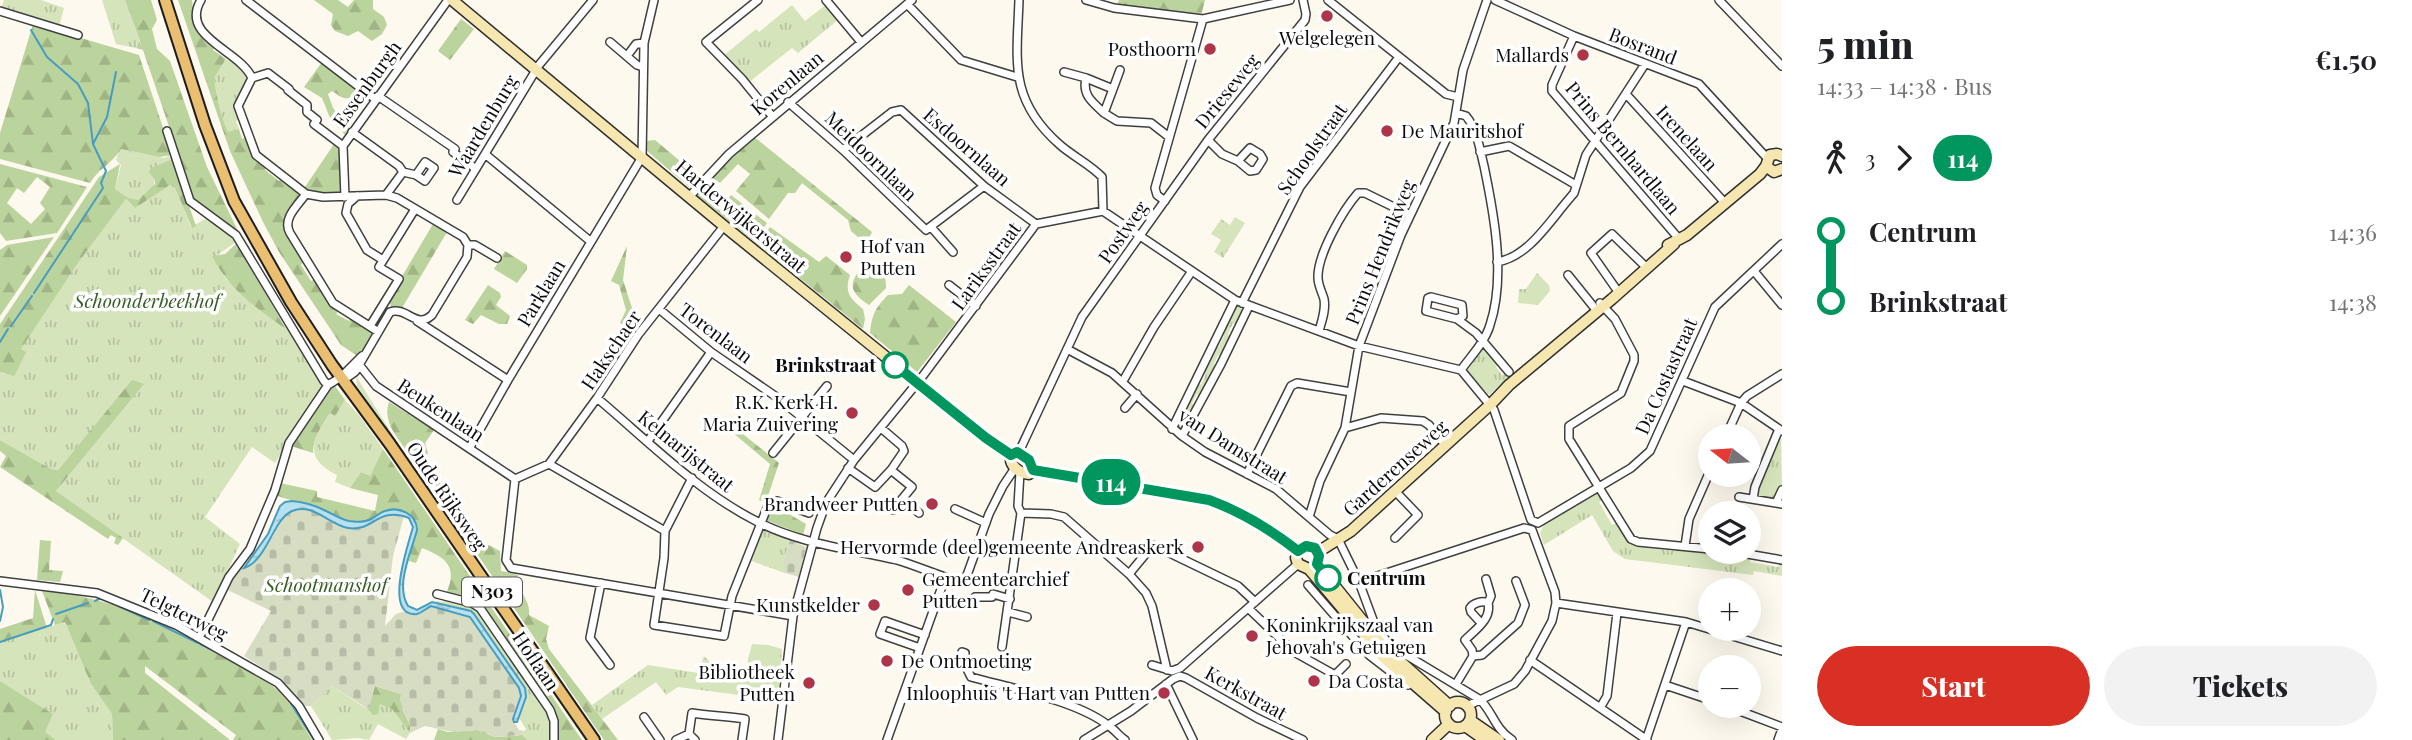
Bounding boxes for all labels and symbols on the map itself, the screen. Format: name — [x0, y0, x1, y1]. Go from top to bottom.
marker: Welgelegen — [1319, 8, 1335, 24]
street label: Bosrand — [1606, 20, 1681, 70]
place label: Welgelegen — [1278, 24, 1376, 50]
street label: Essenburgh — [326, 35, 406, 132]
place label: Posthoorn — [1108, 35, 1197, 61]
marker: Posthoorn — [1202, 41, 1218, 57]
place label: Mallards — [1495, 41, 1569, 67]
street label: Korenlaan — [744, 44, 829, 120]
street label: Drieseweg — [1188, 47, 1264, 133]
marker: Mallards — [1575, 47, 1591, 63]
street label: Waardenburg — [441, 69, 523, 183]
street label: Prins Bernhardlaan — [1560, 75, 1688, 220]
street label: Schoolstraat — [1270, 97, 1352, 199]
street label: Irenelaan — [1651, 99, 1725, 177]
street label: Esdoornlaan — [919, 101, 1017, 192]
street label: Meidoornlaan — [820, 105, 924, 206]
place label: De Mauritshof — [1401, 117, 1525, 143]
marker: De Mauritshof — [1379, 123, 1395, 139]
street label: Harderwijkerstraat — [671, 153, 813, 278]
street label: Prins Hendrikweg — [1338, 175, 1420, 328]
street label: Postweg — [1091, 195, 1153, 268]
street label: Lariksstraat — [944, 216, 1026, 315]
place label: Hof van Putten — [860, 232, 926, 280]
marker: Hof van Putten — [838, 249, 854, 265]
street label: Parklaan — [510, 253, 571, 331]
park label: Schoonderbeekhof — [73, 287, 224, 313]
street label: Torenlaan — [674, 296, 759, 369]
street label: Hakschaer — [574, 304, 647, 394]
street label: Da Costastraat — [1628, 313, 1703, 438]
place label: Brinkstraat — [775, 351, 876, 377]
marker: Brinkstraat — [882, 352, 908, 378]
street label: Beukenlaan — [393, 371, 491, 447]
place label: R.K. Kerk H. Maria Zuivering — [702, 388, 838, 436]
street label: van Damstraat — [1173, 401, 1293, 489]
street label: Kelnarijstraat — [633, 403, 740, 497]
marker: R.K. Kerk H. Maria Zuivering — [844, 405, 860, 421]
street label: Garderenseweg — [1336, 413, 1452, 521]
north arrow — [1698, 424, 1760, 486]
street label: Oude Rijksweg — [402, 436, 494, 555]
line badge: 114 — [1071, 459, 1151, 505]
place label: Brandweer Putten — [764, 490, 919, 516]
marker: Brandweer Putten — [924, 496, 940, 512]
place label: Hervormde (deel)gemeente Andreaskerk — [840, 533, 1185, 559]
marker: Hervormde (deel)gemeente Andreaskerk — [1190, 539, 1206, 555]
place label: Centrum — [1347, 564, 1426, 590]
place label: Gemeentearchief Putten — [922, 565, 1070, 613]
marker: Centrum — [1315, 565, 1341, 591]
park label: Schootmanshof — [264, 571, 391, 597]
road number: N303 — [462, 578, 522, 606]
street label: Telgterweg — [136, 581, 233, 646]
marker: Gemeentearchief Putten — [900, 582, 916, 598]
place label: Kunstkelder — [756, 591, 861, 617]
marker: Kunstkelder — [866, 597, 882, 613]
place label: Koninkrijkszaal van Jehovah's Getuigen — [1265, 611, 1434, 659]
street label: Hoflaan — [507, 626, 567, 696]
marker: Koninkrijkszaal van Jehovah's Getuigen — [1244, 628, 1260, 644]
place label: De Ontmoeting — [901, 647, 1032, 673]
marker: De Ontmoeting — [879, 653, 895, 669]
place label: Bibliotheek Putten — [698, 658, 796, 706]
street label: Kerkstraat — [1201, 659, 1292, 725]
place label: Da Costa — [1328, 667, 1404, 693]
marker: Da Costa — [1306, 673, 1322, 689]
marker: Bibliotheek Putten — [801, 675, 817, 691]
place label: Inloophuis 't Hart van Putten — [906, 679, 1151, 705]
marker: Inloophuis 't Hart van Putten — [1156, 685, 1172, 701]

